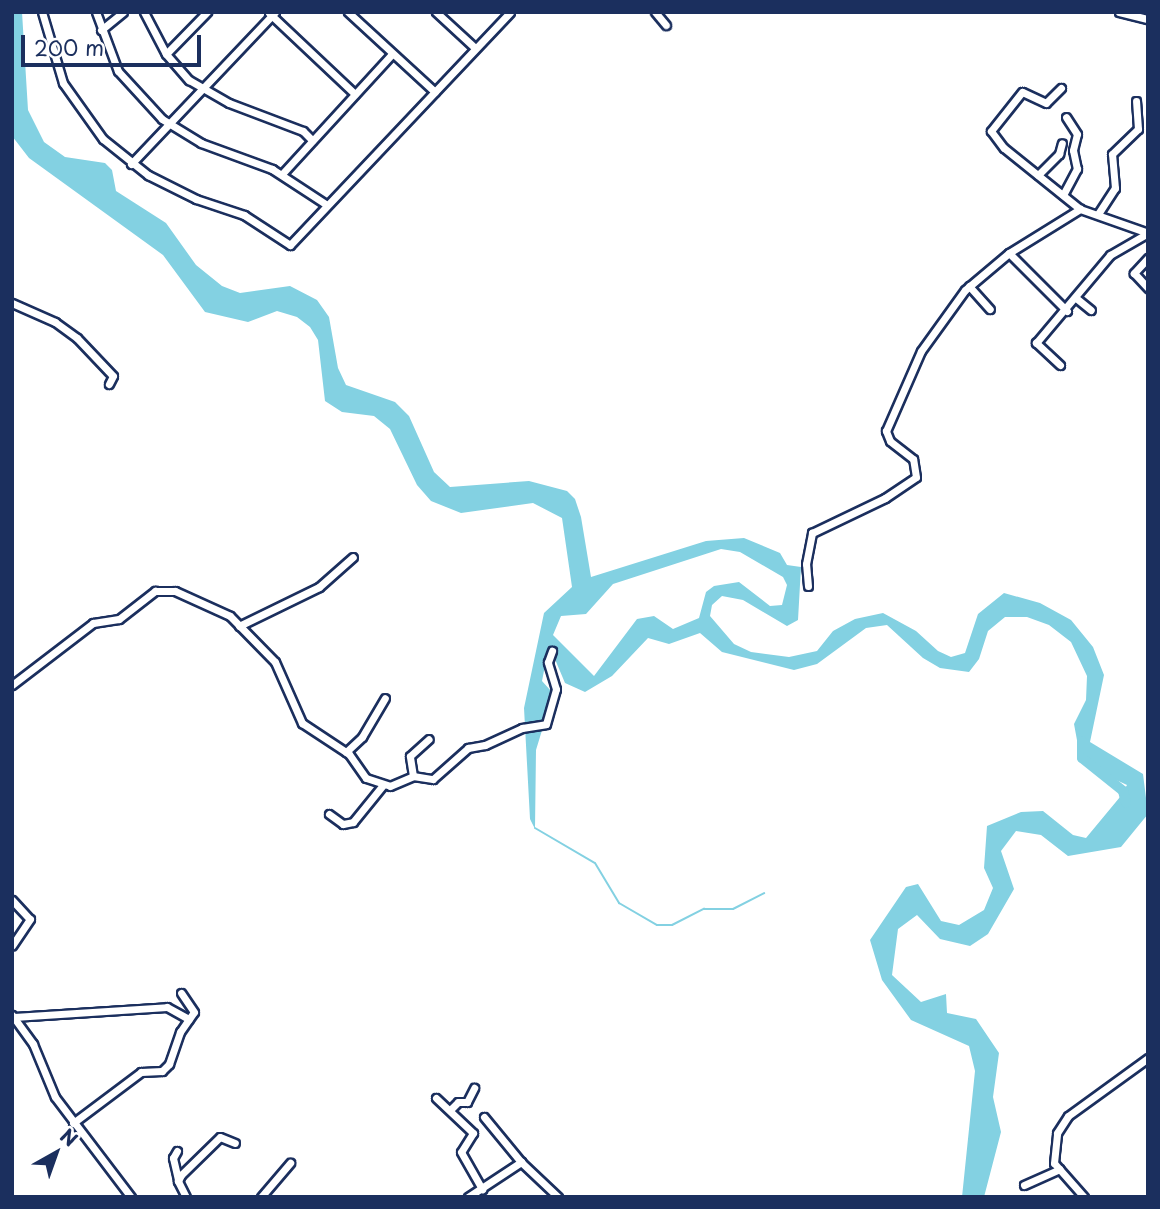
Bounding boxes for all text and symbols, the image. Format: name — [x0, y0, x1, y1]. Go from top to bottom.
scale bar — [24, 21, 205, 65]
text: 200 m — [34, 31, 104, 63]
north arrow — [21, 1118, 91, 1188]
text: N — [55, 1121, 84, 1152]

